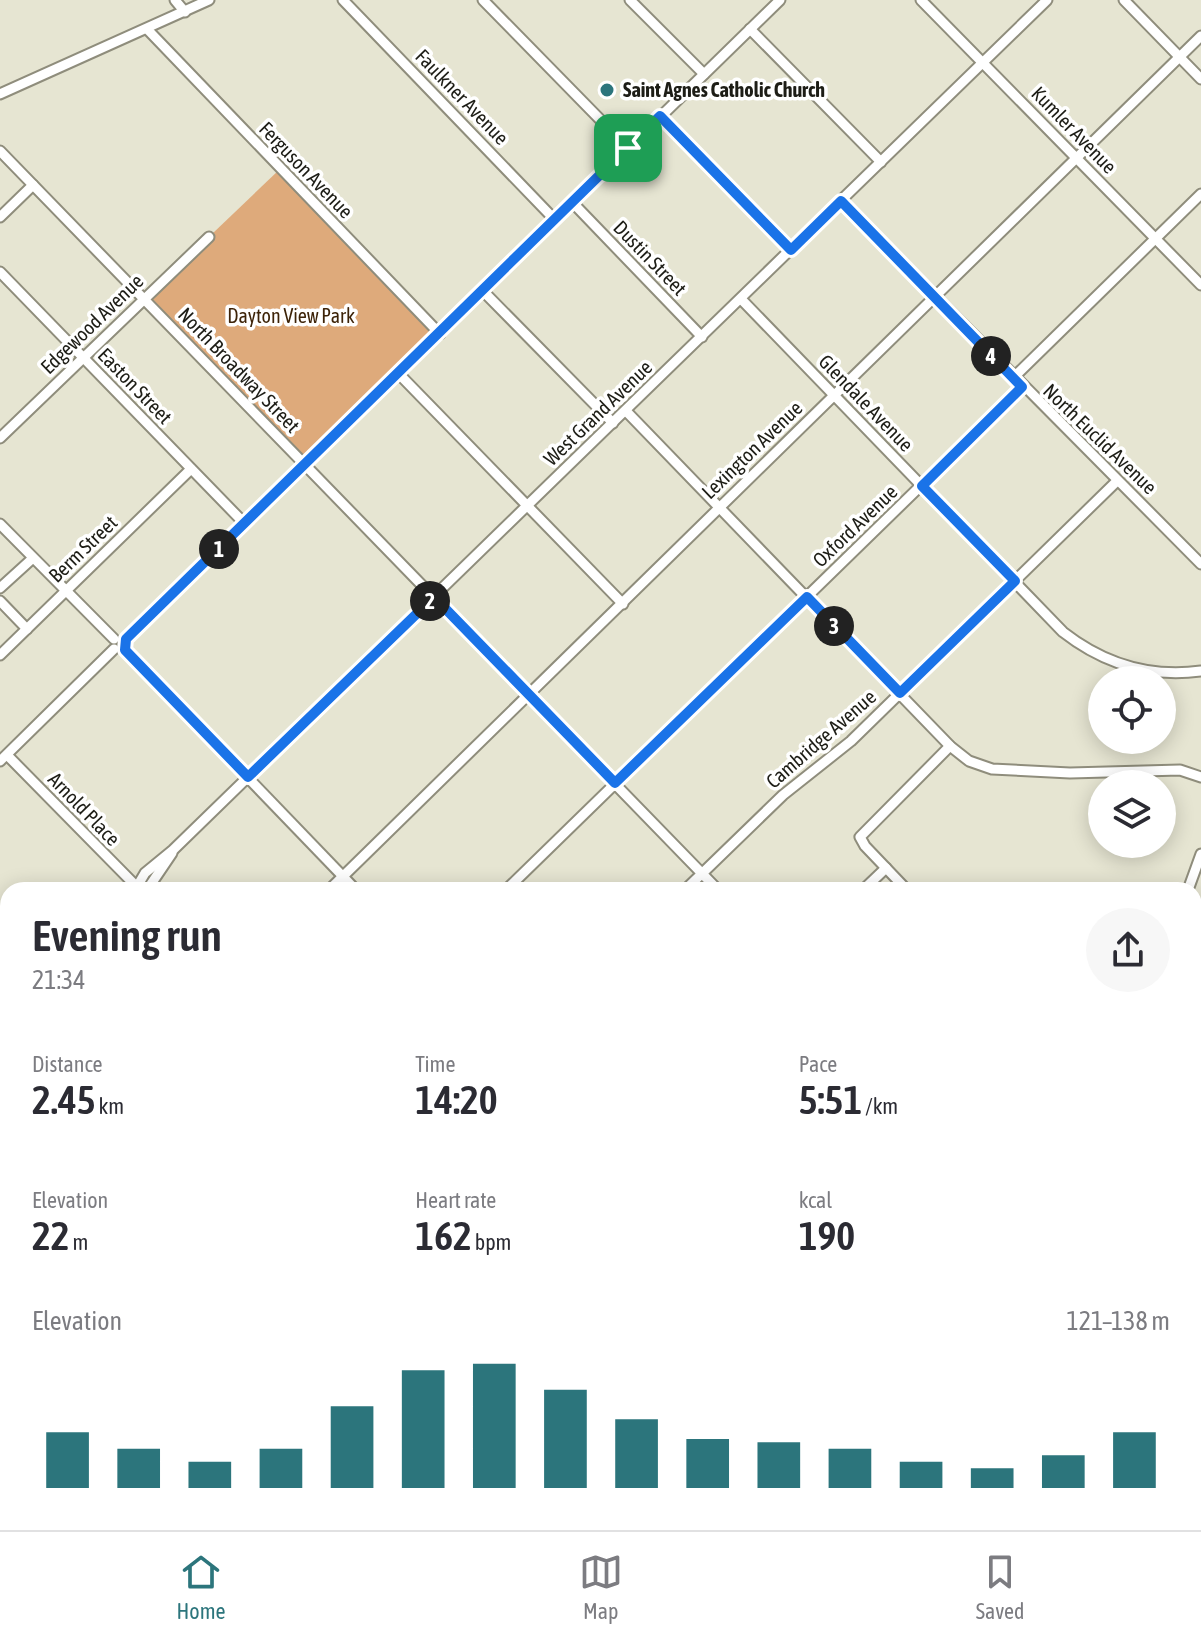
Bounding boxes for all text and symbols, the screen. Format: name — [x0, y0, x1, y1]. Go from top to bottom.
street label: Faulkner Avenue — [411, 44, 514, 149]
place label: Saint Agnes Catholic Church — [623, 78, 825, 101]
marker: Saint Agnes Catholic Church — [598, 81, 616, 99]
street label: Kumler Avenue — [1027, 81, 1121, 178]
pin — [594, 114, 662, 182]
street label: Ferguson Avenue — [255, 117, 358, 222]
icon: arrive — [606, 126, 650, 170]
street label: Dustin Street — [609, 216, 692, 300]
street label: Edgewood Avenue — [36, 269, 148, 378]
street label: North Broadway Street — [174, 302, 305, 437]
park label: Dayton View Park — [227, 304, 355, 327]
pin: 4 — [971, 336, 1011, 376]
street label: Easton Street — [94, 343, 177, 428]
text: 4 — [986, 343, 996, 369]
street label: Glendale Avenue — [814, 350, 918, 456]
street label: West Grand Avenue — [539, 355, 656, 470]
street label: North Euclid Avenue — [1039, 379, 1162, 498]
street label: Lexington Avenue — [697, 396, 807, 503]
street label: Oxford Avenue — [808, 480, 902, 571]
street label: Berm Street — [44, 511, 122, 587]
pin: 1 — [199, 529, 239, 569]
text: 1 — [214, 536, 224, 562]
pin: 2 — [410, 581, 450, 621]
text: 2 — [425, 588, 435, 614]
pin: 3 — [814, 606, 854, 646]
text: 3 — [829, 613, 839, 639]
map controls — [1088, 666, 1176, 858]
button: locate — [1088, 666, 1176, 754]
street label: Cambridge Avenue — [761, 685, 880, 792]
street label: Arnold Place — [44, 767, 125, 850]
button: layers — [1088, 770, 1176, 858]
button: share — [1086, 908, 1170, 992]
text: Evening run — [32, 910, 222, 960]
text: 21:34 — [32, 965, 86, 995]
text: Distance — [32, 1051, 103, 1077]
text: Time — [415, 1051, 455, 1077]
text: Pace — [799, 1051, 837, 1077]
text: 2.45 — [32, 1077, 96, 1122]
text: 14:20 — [415, 1077, 498, 1122]
text: 5:51 — [799, 1077, 862, 1122]
text: km — [96, 1093, 124, 1119]
text: /km — [862, 1093, 898, 1119]
text: Elevation — [32, 1187, 108, 1213]
text: Heart rate — [415, 1187, 496, 1213]
text: kcal — [799, 1187, 832, 1213]
text: 22 — [32, 1213, 70, 1258]
text: 162 — [415, 1213, 472, 1258]
text: 190 — [799, 1213, 855, 1258]
text: m — [70, 1229, 88, 1255]
text: bpm — [472, 1229, 511, 1255]
text: Elevation — [32, 1306, 122, 1336]
text: 121–138 m — [1067, 1306, 1170, 1336]
tab: Home — [177, 1550, 226, 1624]
tab: Map — [579, 1550, 623, 1624]
tab: Saved — [976, 1550, 1024, 1624]

